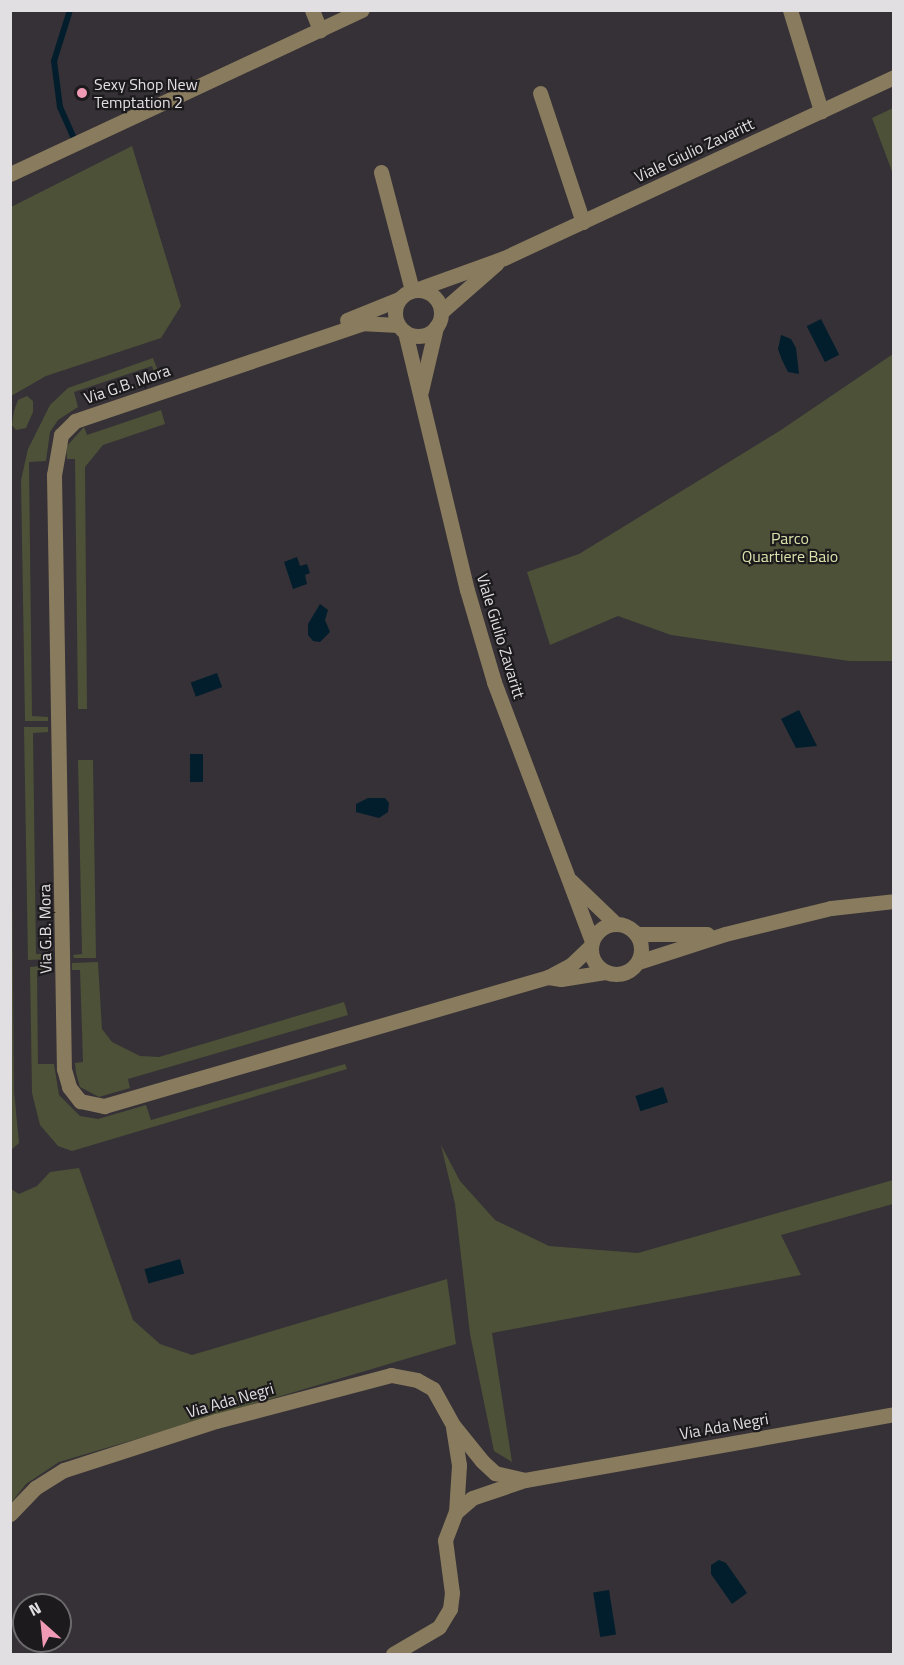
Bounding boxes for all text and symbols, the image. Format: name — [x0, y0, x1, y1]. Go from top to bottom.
place label: Sexy Shop New Temptation 2 — [94, 74, 198, 112]
marker: Sexy Shop New Temptation 2 — [75, 86, 89, 100]
street label: Viale Giulio Zavaritt — [631, 114, 757, 186]
street label: Via G.B. Mora — [81, 360, 173, 408]
park label: Parco Quartiere Baio — [742, 528, 838, 566]
street label: Viale Giulio Zavaritt — [473, 571, 529, 701]
street label: Via G.B. Mora — [35, 884, 55, 974]
street label: Via Ada Negri — [184, 1378, 276, 1422]
street label: Via Ada Negri — [678, 1409, 770, 1443]
north arrow — [12, 1593, 72, 1653]
text: N — [24, 1596, 45, 1622]

